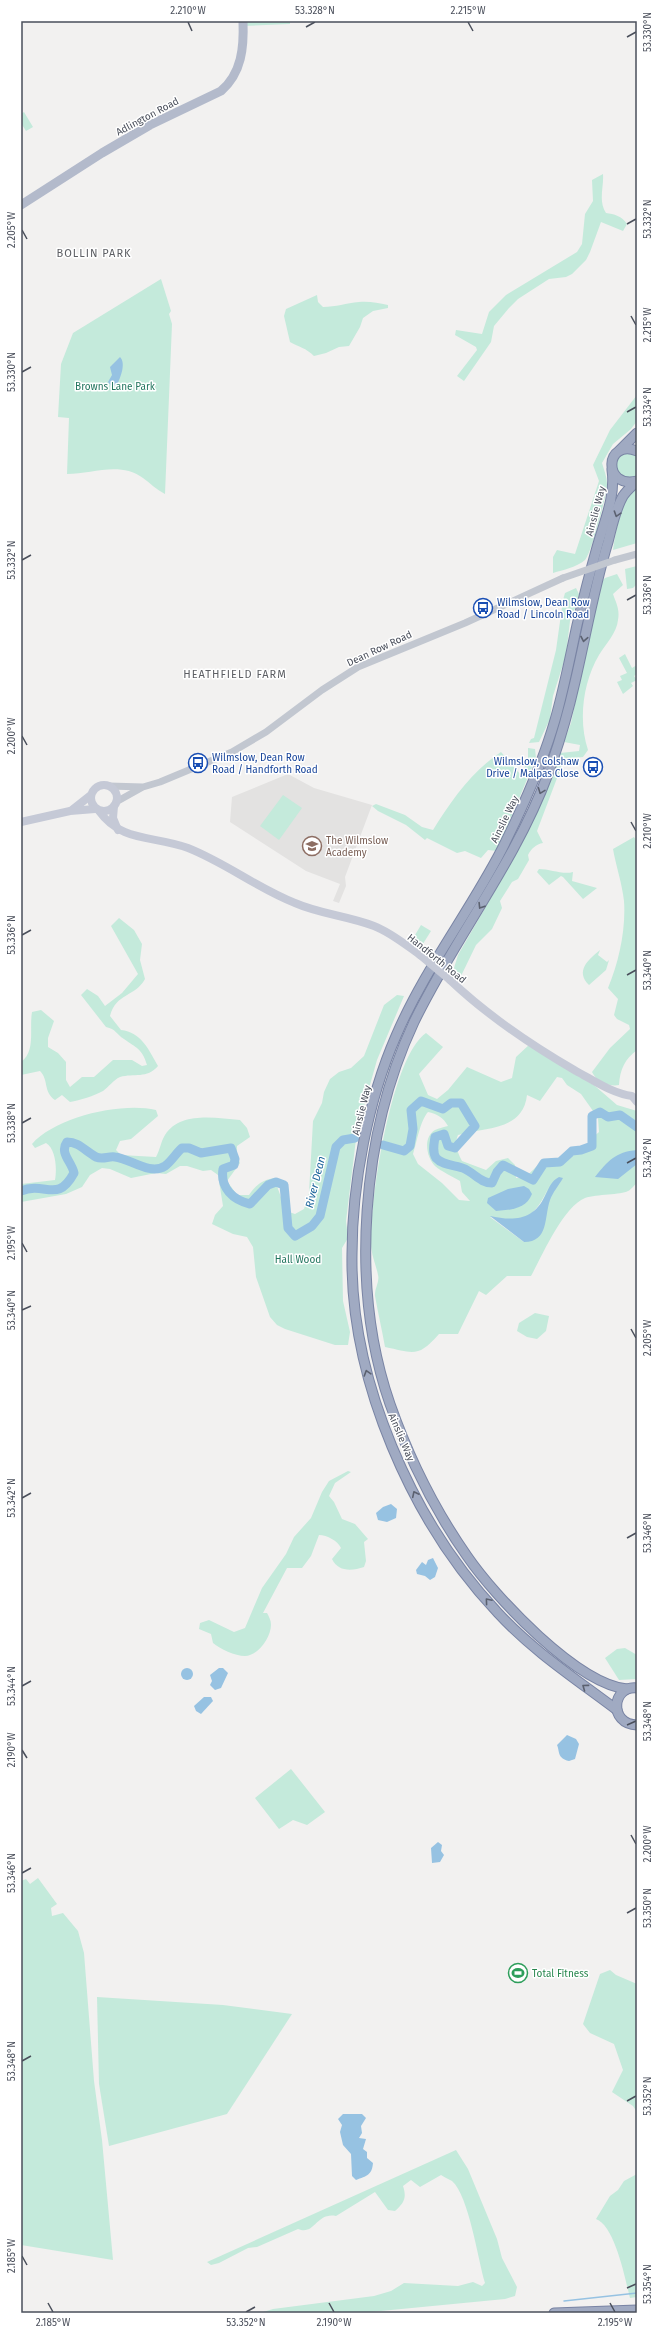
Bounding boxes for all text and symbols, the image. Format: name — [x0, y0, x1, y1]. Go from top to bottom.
text: 2.210°W — [170, 5, 206, 17]
text: 53.328°N — [295, 5, 335, 17]
text: 2.215°W — [451, 5, 486, 17]
text: 53.330°N — [642, 12, 654, 52]
street label: Adlington Road — [114, 95, 181, 138]
text: 53.332°N — [642, 199, 654, 239]
text: 2.205°W — [6, 211, 18, 248]
district label: BOLLIN PARK — [56, 247, 132, 260]
text: 2.215°W — [642, 307, 654, 342]
text: 53.330°N — [6, 352, 18, 392]
park label: Browns Lane Park — [75, 381, 156, 393]
text: 53.334°N — [642, 387, 654, 427]
street label: Ainslie Way — [584, 485, 608, 537]
one-way arrow — [613, 510, 621, 517]
text: 53.332°N — [6, 540, 18, 580]
text: 53.336°N — [642, 575, 654, 615]
bus stop icon: Wilmslow, Dean Row Road / Lincoln Road — [472, 597, 494, 619]
place label: Wilmslow, Dean Row Road / Lincoln Road — [497, 597, 590, 621]
street label: Dean Row Road — [345, 629, 414, 669]
one-way arrow — [580, 636, 588, 642]
district label: HEATHFIELD FARM — [183, 668, 287, 681]
text: 2.200°W — [6, 717, 18, 754]
bus stop icon: Wilmslow, Dean Row Road / Handforth Road — [187, 752, 209, 774]
place label: Wilmslow, Dean Row Road / Handforth Road — [212, 752, 318, 776]
place label: Wilmslow, Colshaw Drive / Malpas Close — [486, 756, 579, 780]
bus stop icon: Wilmslow, Colshaw Drive / Malpas Close — [582, 756, 604, 778]
one-way arrow — [538, 788, 546, 795]
street label: Ainslie Way — [488, 794, 522, 845]
text: 2.210°W — [642, 813, 654, 849]
school or university icon: The Wilmslow Academy — [301, 835, 323, 857]
place label: The Wilmslow Academy — [326, 835, 388, 859]
one-way arrow — [478, 902, 485, 909]
text: 53.336°N — [6, 915, 18, 955]
street label: Handforth Road — [405, 931, 468, 986]
text: 53.340°N — [642, 950, 654, 990]
street label: Ainslie Way — [350, 1084, 374, 1136]
text: 53.338°N — [6, 1103, 18, 1143]
text: 53.342°N — [642, 1138, 654, 1178]
water label: River Dean — [303, 1155, 328, 1209]
text: 2.195°W — [6, 1225, 18, 1260]
park label: Hall Wood — [275, 1254, 321, 1266]
text: 53.340°N — [6, 1290, 18, 1330]
text: 2.205°W — [642, 1319, 654, 1356]
one-way arrow — [363, 1370, 372, 1377]
street label: Ainslie Way — [386, 1412, 417, 1463]
text: 53.342°N — [6, 1478, 18, 1518]
one-way arrow — [412, 1491, 420, 1498]
text: 53.346°N — [642, 1513, 654, 1553]
one-way arrow — [485, 1599, 492, 1606]
text: 53.344°N — [6, 1666, 18, 1706]
one-way arrow — [583, 1685, 590, 1692]
text: 53.348°N — [642, 1701, 654, 1741]
text: 2.190°W — [6, 1732, 18, 1768]
text: 2.200°W — [642, 1825, 654, 1862]
text: 53.346°N — [6, 1853, 18, 1893]
text: 53.350°N — [642, 1888, 654, 1928]
sports icon: Total Fitness — [507, 1962, 529, 1984]
place label: Total Fitness — [532, 1968, 589, 1980]
text: 53.348°N — [6, 2041, 18, 2081]
text: 53.352°N — [642, 2076, 654, 2116]
text: 2.185°W — [6, 2238, 18, 2273]
text: 53.354°N — [642, 2264, 654, 2304]
text: 2.185°W — [36, 2317, 71, 2329]
text: 53.352°N — [226, 2317, 266, 2329]
text: 2.190°W — [317, 2317, 352, 2329]
text: 2.195°W — [598, 2317, 633, 2329]

